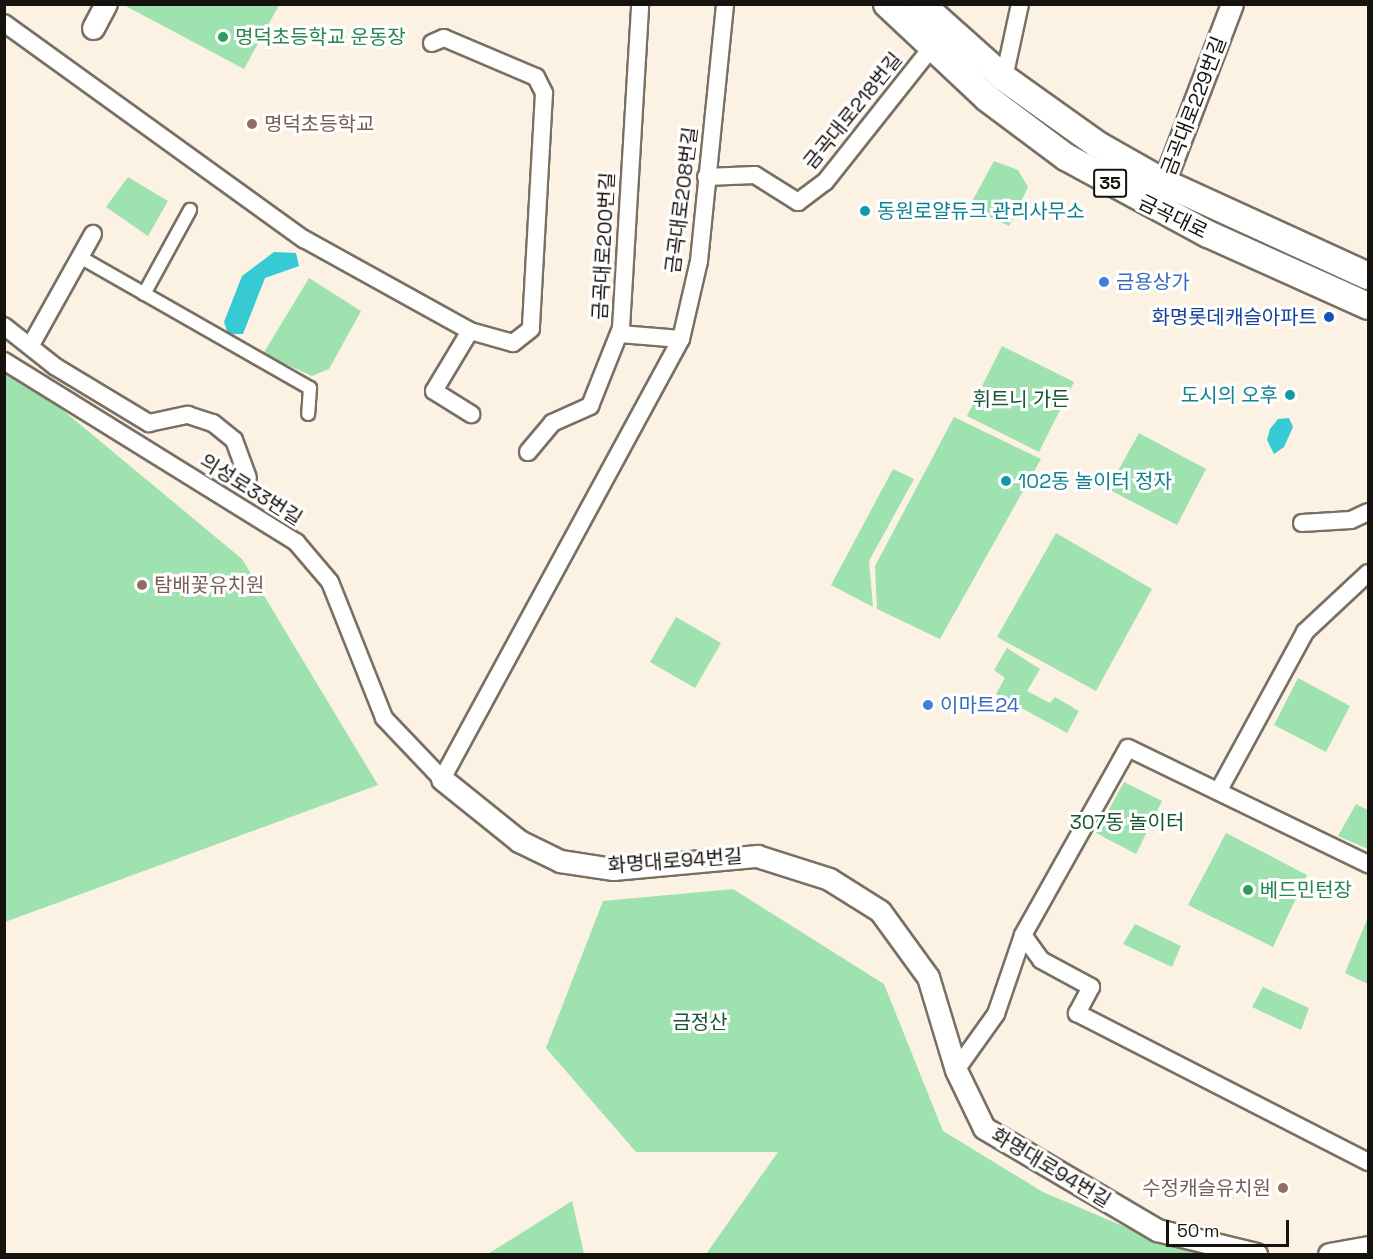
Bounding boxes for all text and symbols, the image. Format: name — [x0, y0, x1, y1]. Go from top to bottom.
place label: 명덕초등학교 운동장 — [235, 25, 406, 49]
marker: 명덕초등학교 운동장 — [216, 30, 230, 44]
street label: 금곡대로229번길 — [1157, 33, 1231, 179]
street label: 금곡대로218번길 — [799, 48, 907, 174]
place label: 명덕초등학교 — [264, 112, 374, 136]
marker: 명덕초등학교 — [245, 117, 259, 131]
street label: 금곡대로208번길 — [661, 125, 703, 275]
road number: 35 — [1092, 168, 1128, 198]
street label: 금곡대로200번길 — [588, 171, 620, 321]
street label: 금곡대로 — [1135, 190, 1211, 244]
place label: 동원로얄듀크 관리사무소 — [877, 199, 1085, 223]
marker: 동원로얄듀크 관리사무소 — [858, 204, 872, 218]
place label: 금용상가 — [1116, 270, 1190, 294]
marker: 금용상가 — [1097, 275, 1111, 289]
place label: 화명롯데캐슬아파트 — [1151, 305, 1317, 329]
marker: 화명롯데캐슬아파트 — [1322, 310, 1336, 324]
place label: 도시의 오후 — [1181, 383, 1278, 407]
park label: 휘트니 가든 — [972, 387, 1070, 411]
marker: 도시의 오후 — [1283, 388, 1297, 402]
street label: 의성로33번길 — [195, 449, 307, 531]
place label: 102동 놀이터 정자 — [1018, 469, 1172, 493]
marker: 102동 놀이터 정자 — [999, 474, 1013, 488]
place label: 탐배꽃유치원 — [154, 573, 264, 597]
marker: 탐배꽃유치원 — [135, 578, 149, 592]
place label: 이마트24 — [940, 693, 1019, 717]
marker: 이마트24 — [921, 698, 935, 712]
park label: 307동 놀이터 — [1070, 810, 1184, 834]
street label: 화명대로94번길 — [607, 844, 743, 878]
place label: 베드민턴장 — [1260, 878, 1352, 902]
marker: 베드민턴장 — [1241, 883, 1255, 897]
park label: 금정산 — [672, 1010, 728, 1034]
street label: 화명대로94번길 — [987, 1123, 1115, 1213]
place label: 수정캐슬유치원 — [1142, 1176, 1271, 1200]
marker: 수정캐슬유치원 — [1276, 1181, 1290, 1195]
scale bar — [1169, 1208, 1292, 1246]
text: 50 m — [1177, 1219, 1219, 1242]

